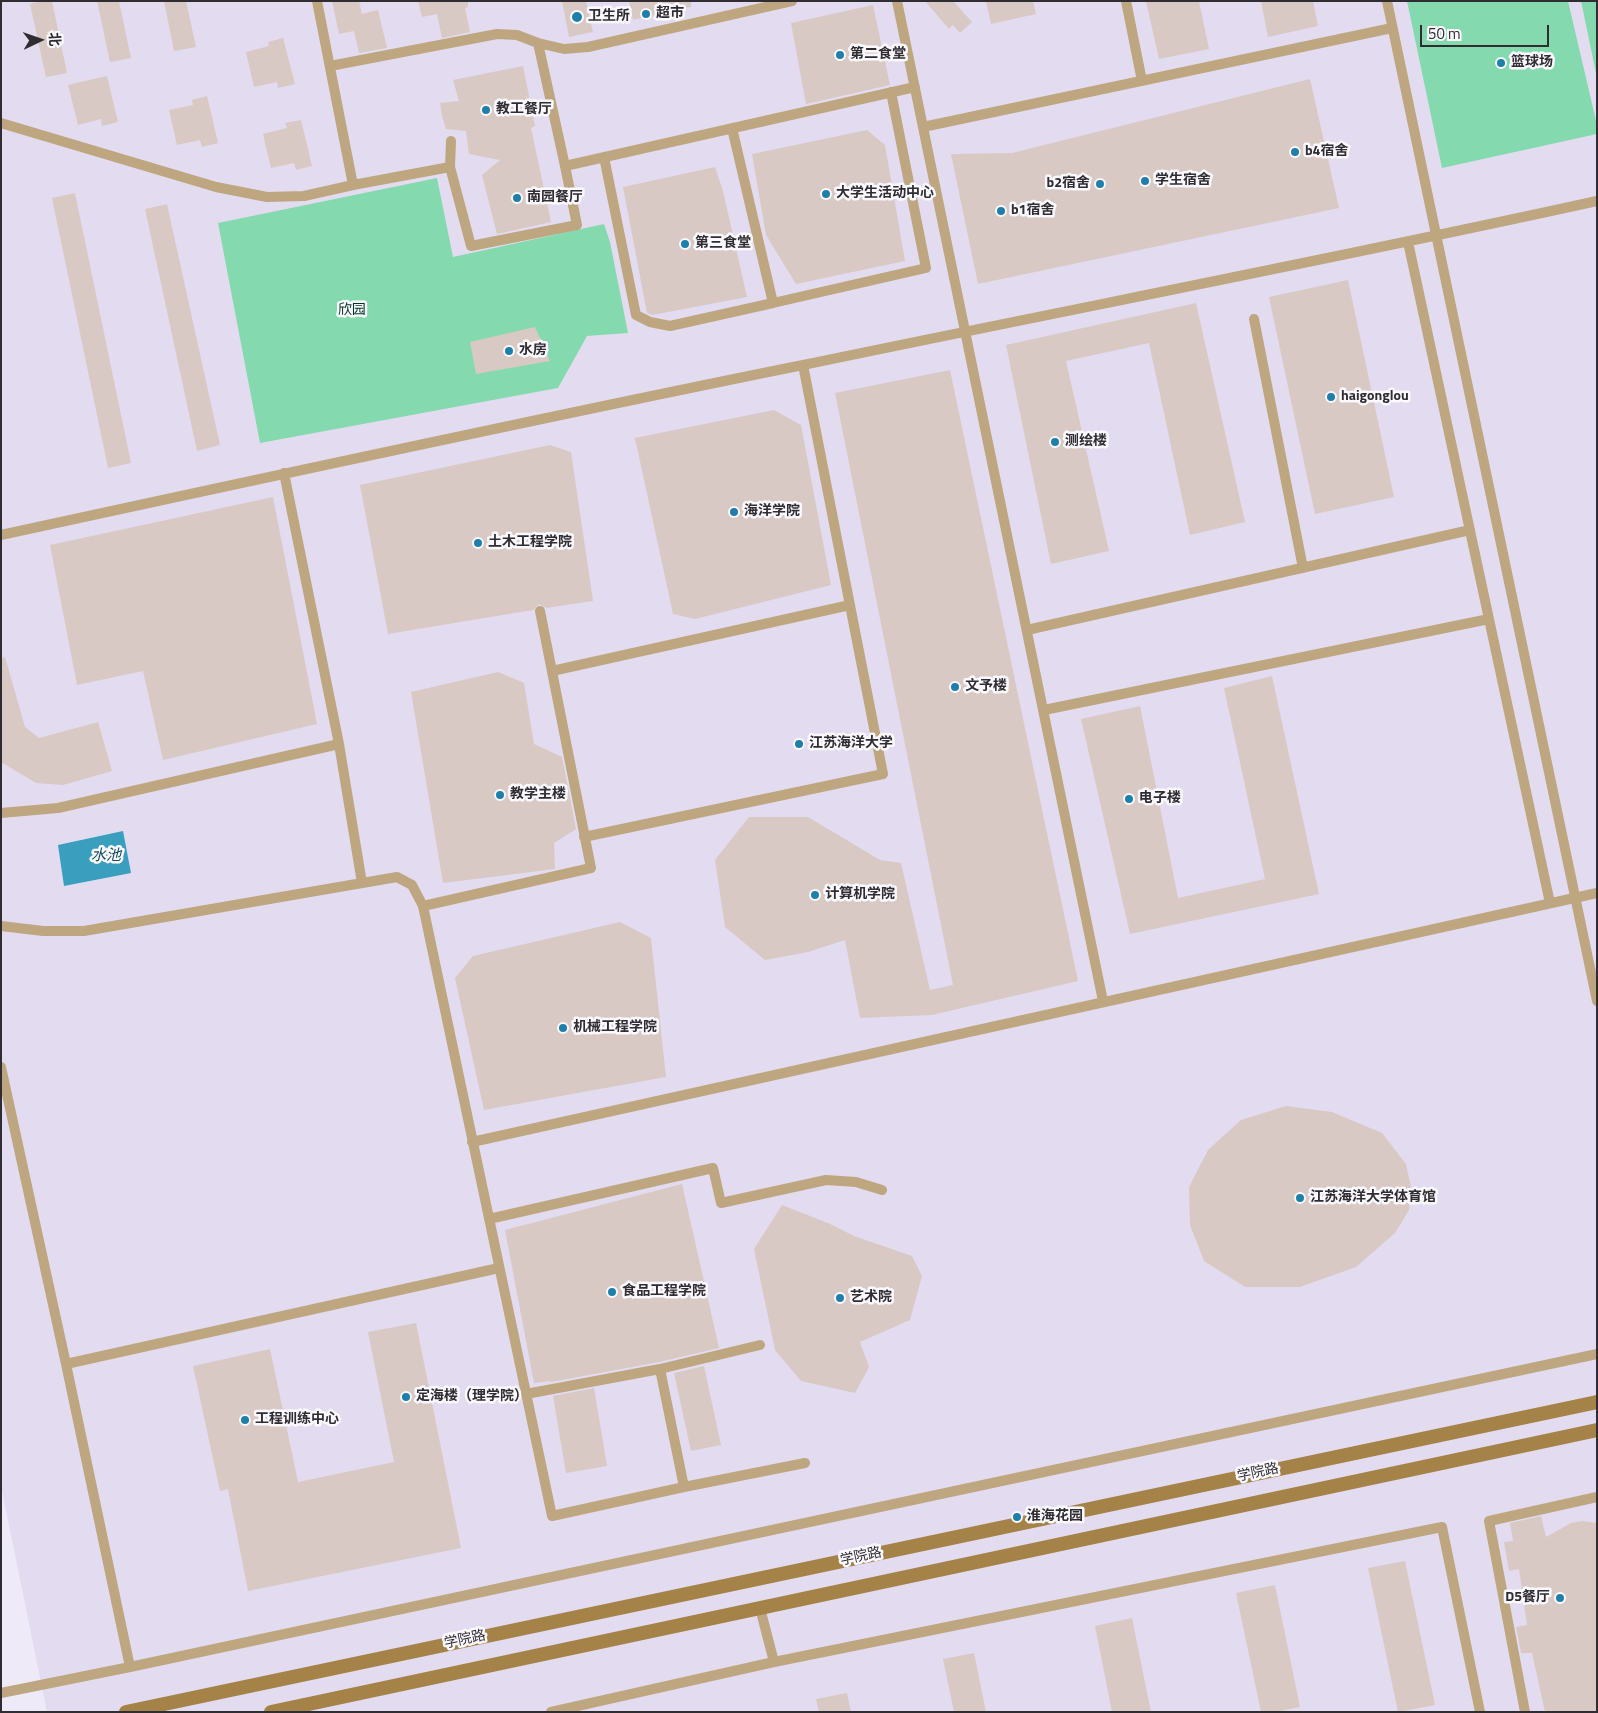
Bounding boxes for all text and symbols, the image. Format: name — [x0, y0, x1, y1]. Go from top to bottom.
place label: 超市 — [656, 6, 684, 22]
marker: 超市 — [640, 8, 652, 20]
place label: 卫生所 — [588, 9, 630, 25]
marker: 卫生所 — [570, 10, 584, 24]
north arrow — [15, 15, 65, 65]
scale bar — [1423, 15, 1552, 47]
text: 50 m — [1428, 22, 1461, 45]
text: 北 — [45, 32, 66, 47]
place label: 第二食堂 — [850, 47, 906, 63]
marker: 第二食堂 — [834, 49, 846, 61]
place label: 篮球场 — [1511, 55, 1553, 71]
marker: 篮球场 — [1495, 57, 1507, 69]
place label: 教工餐厅 — [496, 102, 552, 118]
marker: 教工餐厅 — [480, 104, 492, 116]
place label: b4宿舍 — [1305, 144, 1348, 160]
marker: b4宿舍 — [1289, 146, 1301, 158]
place label: 学生宿舍 — [1155, 173, 1211, 189]
marker: 学生宿舍 — [1139, 175, 1151, 187]
place label: b2宿舍 — [1047, 176, 1090, 192]
marker: b2宿舍 — [1094, 178, 1106, 190]
place label: 大学生活动中心 — [836, 186, 934, 202]
marker: 大学生活动中心 — [820, 188, 832, 200]
place label: 南园餐厅 — [527, 190, 583, 206]
marker: 南园餐厅 — [511, 192, 523, 204]
place label: b1宿舍 — [1011, 203, 1054, 219]
marker: b1宿舍 — [995, 205, 1007, 217]
place label: 第三食堂 — [695, 236, 751, 252]
marker: 第三食堂 — [679, 238, 691, 250]
park label: 欣园 — [338, 303, 366, 319]
place label: 水房 — [519, 343, 547, 359]
marker: 水房 — [503, 345, 515, 357]
place label: haigonglou — [1341, 389, 1409, 405]
marker: haigonglou — [1325, 391, 1337, 403]
place label: 测绘楼 — [1065, 434, 1107, 450]
marker: 测绘楼 — [1049, 436, 1061, 448]
place label: 海洋学院 — [744, 504, 800, 520]
marker: 海洋学院 — [728, 506, 740, 518]
place label: 土木工程学院 — [488, 535, 572, 551]
marker: 土木工程学院 — [472, 537, 484, 549]
place label: 文予楼 — [965, 679, 1007, 695]
marker: 文予楼 — [949, 681, 961, 693]
place label: 江苏海洋大学 — [809, 736, 893, 752]
marker: 江苏海洋大学 — [793, 738, 805, 750]
place label: 教学主楼 — [510, 787, 566, 803]
marker: 教学主楼 — [494, 789, 506, 801]
place label: 电子楼 — [1139, 791, 1181, 807]
marker: 电子楼 — [1123, 793, 1135, 805]
water label: 水池 — [91, 847, 121, 865]
place label: 计算机学院 — [825, 887, 895, 903]
marker: 计算机学院 — [809, 889, 821, 901]
place label: 机械工程学院 — [573, 1020, 657, 1036]
marker: 机械工程学院 — [557, 1022, 569, 1034]
place label: 江苏海洋大学体育馆 — [1310, 1190, 1436, 1206]
marker: 江苏海洋大学体育馆 — [1294, 1192, 1306, 1204]
place label: 食品工程学院 — [622, 1284, 706, 1300]
marker: 食品工程学院 — [606, 1286, 618, 1298]
place label: 艺术院 — [850, 1290, 892, 1306]
marker: 艺术院 — [834, 1292, 846, 1304]
place label: 定海楼（理学院） — [416, 1389, 528, 1405]
marker: 定海楼（理学院） — [400, 1391, 412, 1403]
place label: 工程训练中心 — [255, 1412, 339, 1428]
marker: 工程训练中心 — [239, 1414, 251, 1426]
street label: 学院路 — [1236, 1460, 1280, 1486]
place label: 淮海花园 — [1027, 1509, 1083, 1525]
marker: 淮海花园 — [1011, 1511, 1023, 1523]
street label: 学院路 — [839, 1544, 883, 1570]
place label: D5餐厅 — [1505, 1590, 1550, 1606]
marker: D5餐厅 — [1554, 1592, 1566, 1604]
street label: 学院路 — [443, 1627, 487, 1653]

